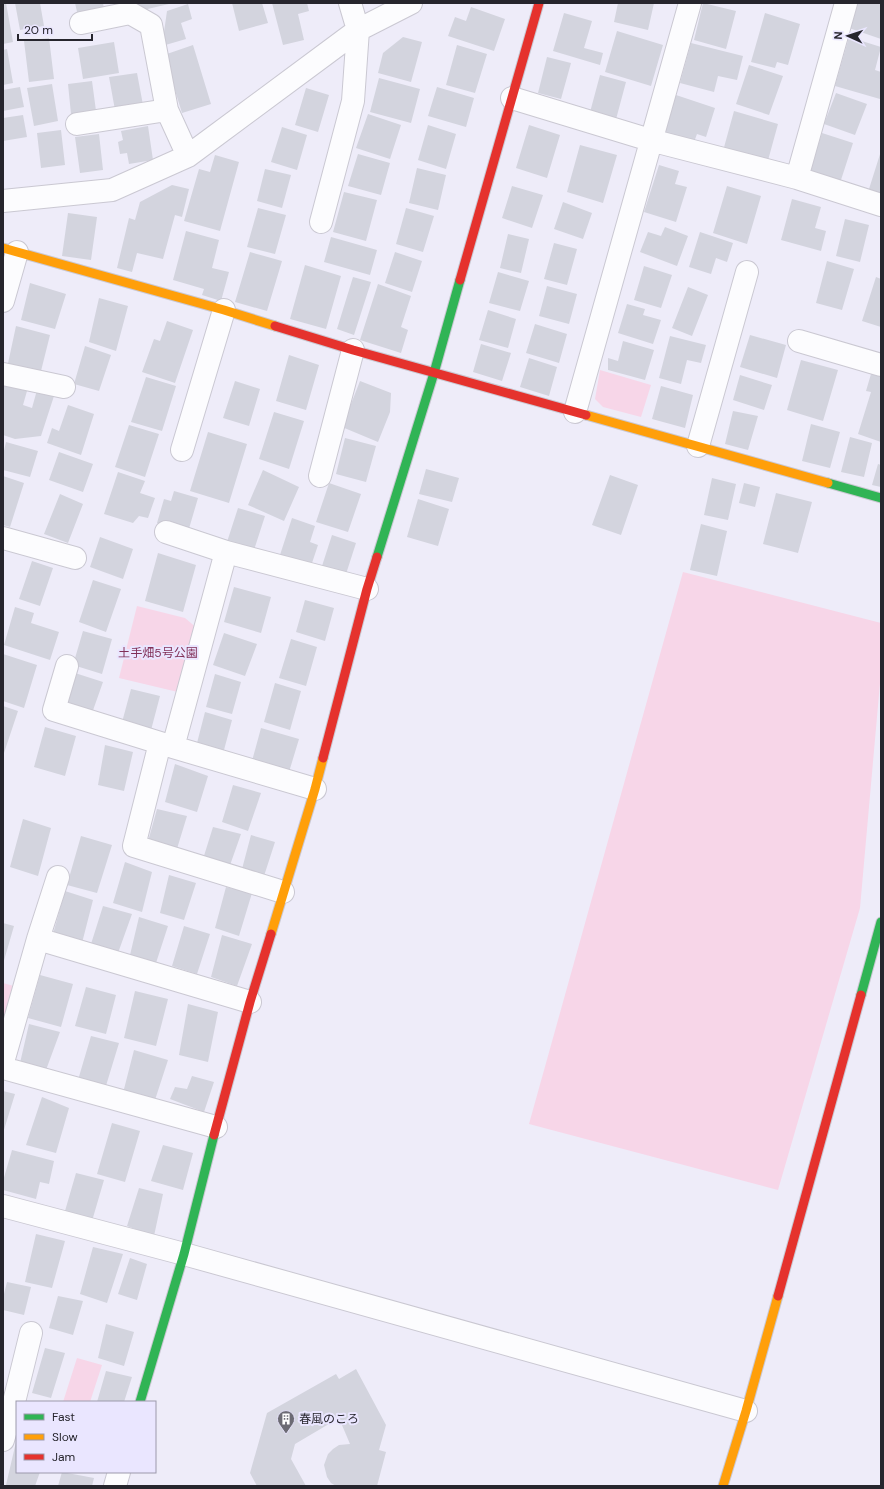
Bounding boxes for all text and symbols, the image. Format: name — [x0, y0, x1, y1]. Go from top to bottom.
scale bar — [18, 16, 92, 42]
north arrow — [828, 16, 868, 56]
text: 20 m — [24, 22, 53, 38]
text: N — [831, 31, 845, 40]
park label: 土手畑5号公園 — [118, 645, 198, 661]
legend — [16, 1401, 156, 1473]
text: Fast — [52, 1409, 75, 1425]
building icon: 春風のころ — [276, 1409, 296, 1434]
place label: 春風のころ — [299, 1411, 359, 1427]
text: Slow — [52, 1429, 78, 1445]
text: Jam — [52, 1449, 75, 1465]

